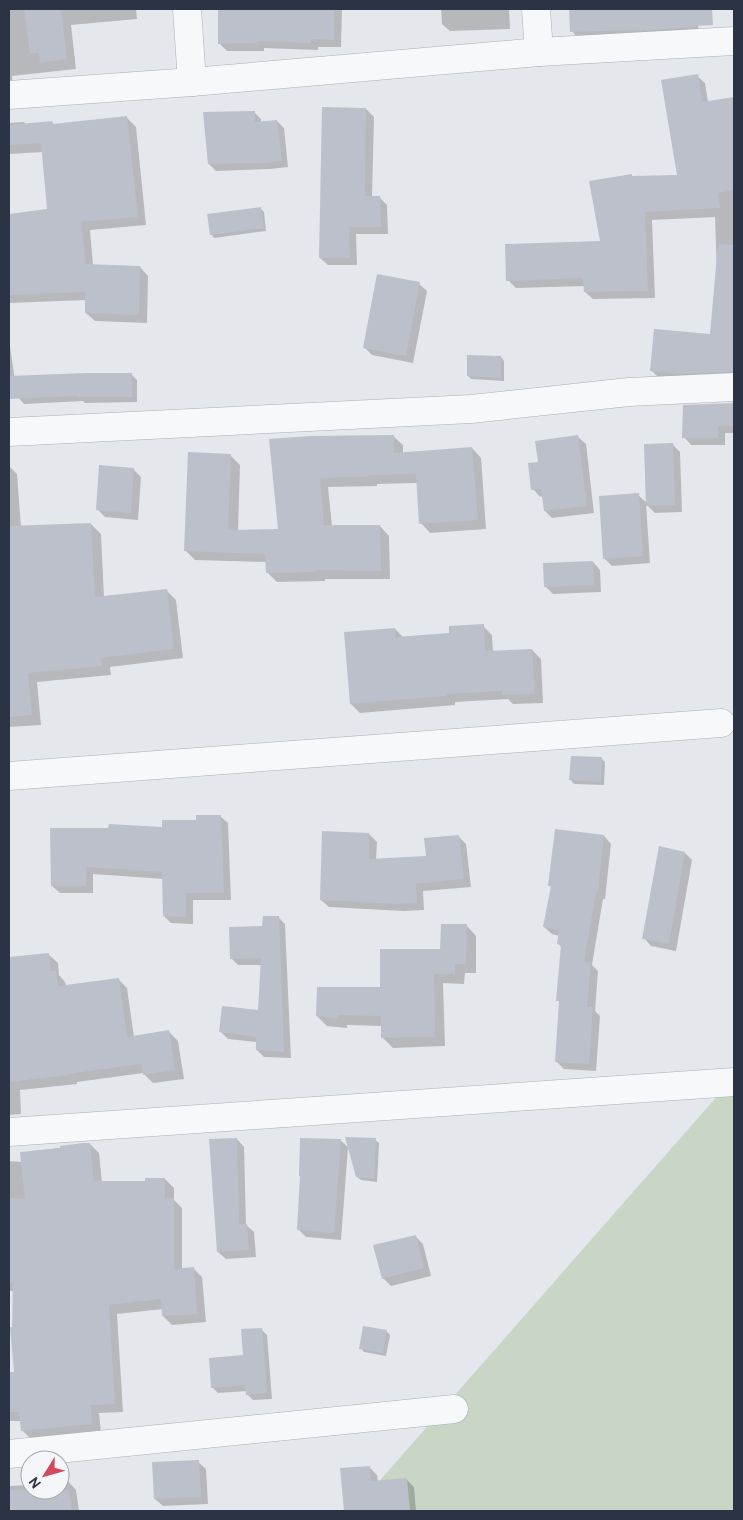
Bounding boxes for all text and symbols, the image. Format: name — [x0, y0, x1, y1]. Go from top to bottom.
north arrow — [20, 1450, 70, 1500]
text: N — [26, 1473, 46, 1491]

